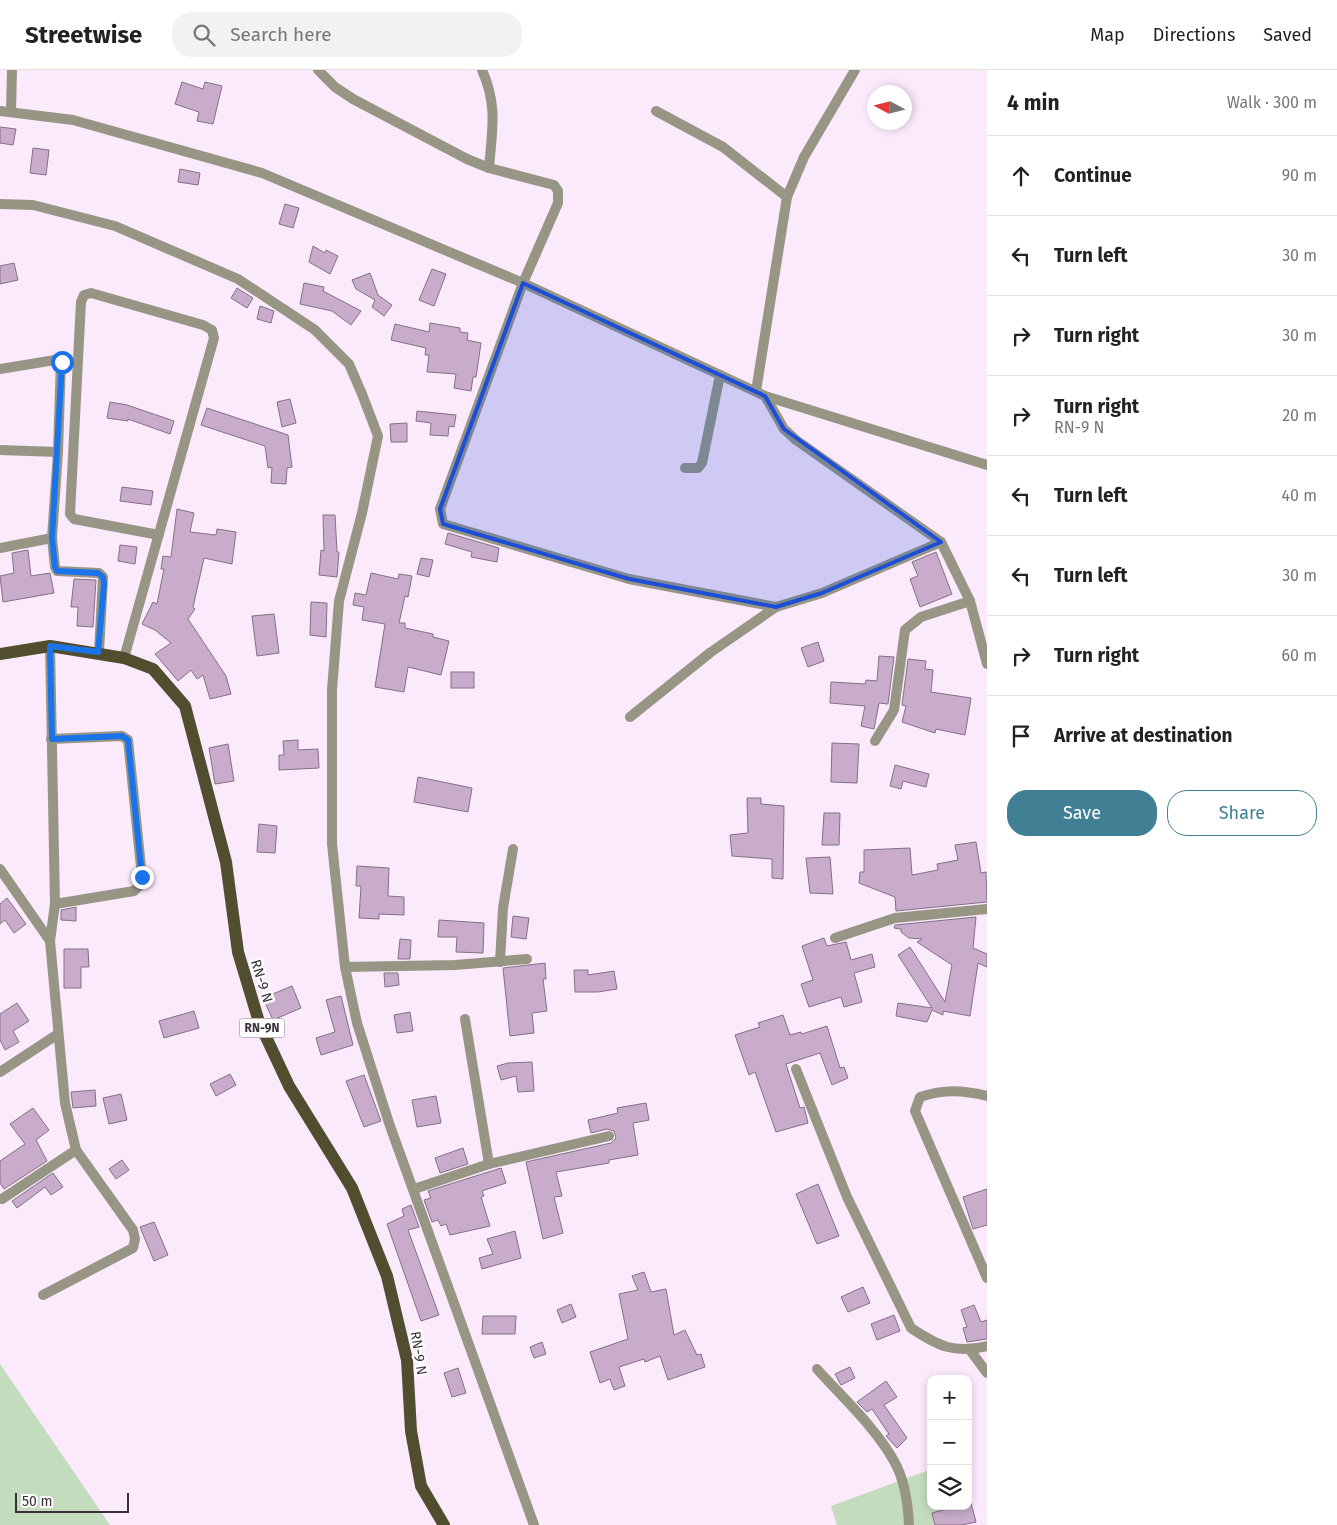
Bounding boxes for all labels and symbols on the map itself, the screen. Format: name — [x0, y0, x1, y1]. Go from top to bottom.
north arrow — [867, 85, 912, 130]
route start — [51, 351, 74, 374]
route end — [131, 866, 154, 889]
street label: RN-9 N — [247, 958, 276, 1005]
road number: RN-9N — [240, 1018, 284, 1038]
street label: RN-9 N — [407, 1330, 430, 1376]
scale bar — [15, 1490, 129, 1513]

